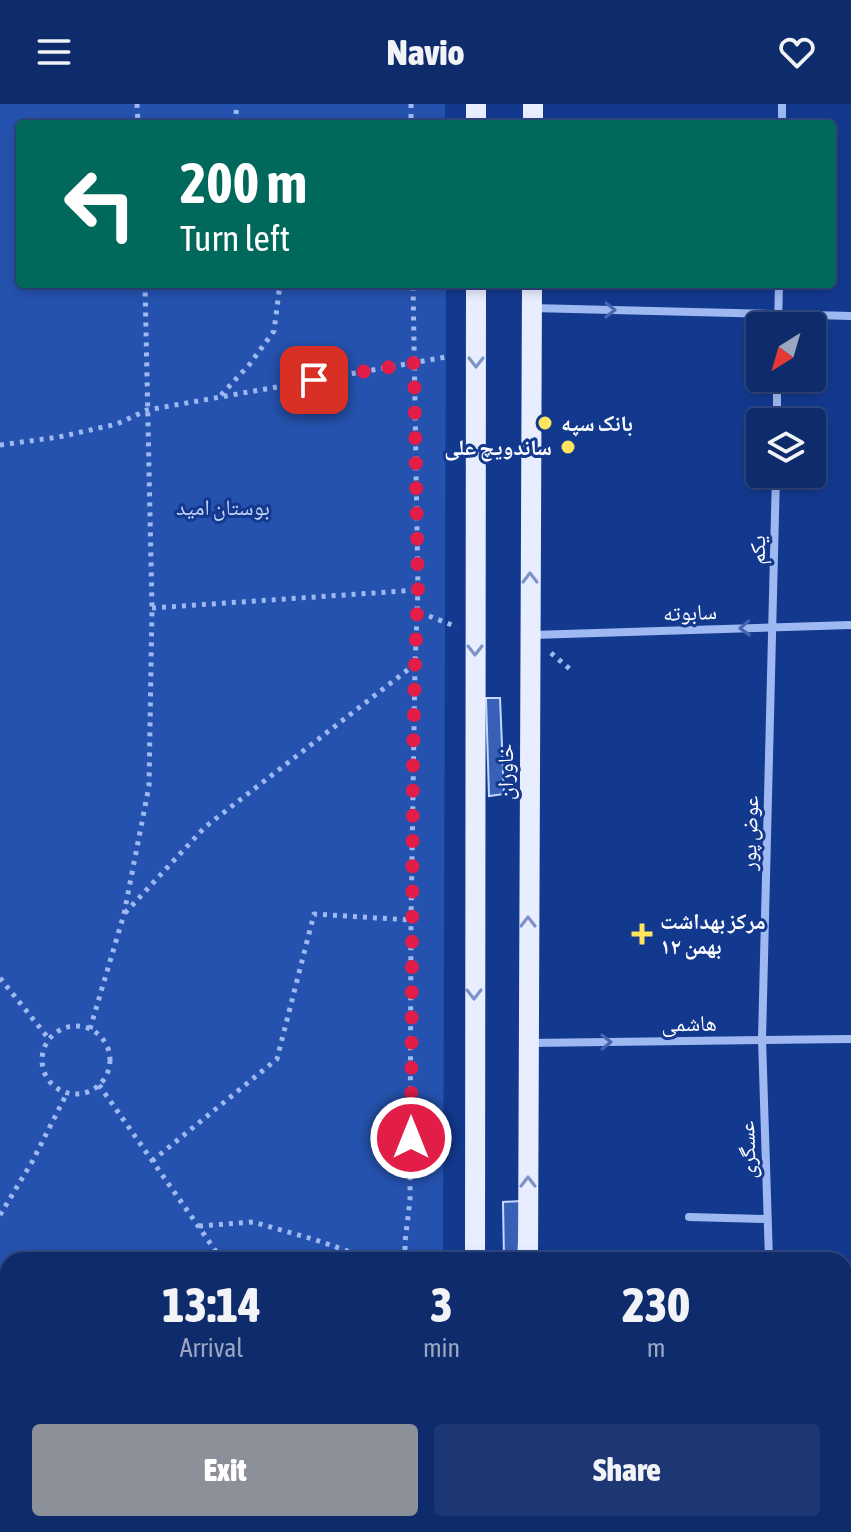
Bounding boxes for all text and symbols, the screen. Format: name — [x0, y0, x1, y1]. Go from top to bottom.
icon: menu — [32, 30, 76, 74]
icon: heart — [775, 30, 819, 74]
text: Navio — [386, 31, 465, 73]
text: 200 m — [180, 151, 307, 215]
icon: left — [48, 152, 152, 256]
text: Turn left — [180, 217, 290, 259]
one-way arrow — [604, 301, 617, 318]
north arrow — [746, 312, 826, 392]
map controls — [746, 312, 826, 488]
pin — [280, 346, 348, 414]
one-way arrow — [467, 356, 485, 369]
icon: arrive — [292, 358, 336, 402]
button: layers — [746, 408, 826, 488]
place label: بانک سپه — [561, 410, 633, 437]
marker: بانک سپه — [536, 414, 554, 432]
place label: ساندویچ علی — [444, 434, 552, 462]
marker: ساندویچ علی — [559, 438, 577, 456]
park label: بوستان امید — [176, 494, 270, 521]
street label: یکم — [744, 535, 772, 565]
one-way arrow — [521, 571, 539, 584]
street label: سابوته — [663, 598, 717, 626]
one-way arrow — [738, 620, 751, 637]
one-way arrow — [466, 644, 484, 657]
street label: خاوران — [492, 744, 519, 800]
street label: عوض پور — [735, 795, 764, 872]
place label: مرکز بهداشت ۱۲ بهمن — [660, 908, 766, 960]
one-way arrow — [519, 915, 537, 928]
marker: مرکز بهداشت ۱۲ بهمن — [631, 923, 653, 945]
one-way arrow — [465, 988, 483, 1001]
street label: هاشمی — [661, 1010, 717, 1037]
one-way arrow — [600, 1033, 613, 1051]
position arrow — [369, 1096, 453, 1180]
street label: عسگری — [733, 1120, 762, 1180]
one-way arrow — [519, 1175, 537, 1188]
text: 13:14 — [162, 1277, 261, 1332]
text: 3 — [430, 1277, 453, 1332]
text: 230 — [622, 1277, 690, 1332]
text: Arrival — [180, 1333, 243, 1363]
text: min — [423, 1333, 460, 1363]
text: m — [647, 1333, 665, 1363]
button: Exit — [32, 1424, 418, 1516]
button: Share — [434, 1424, 820, 1516]

